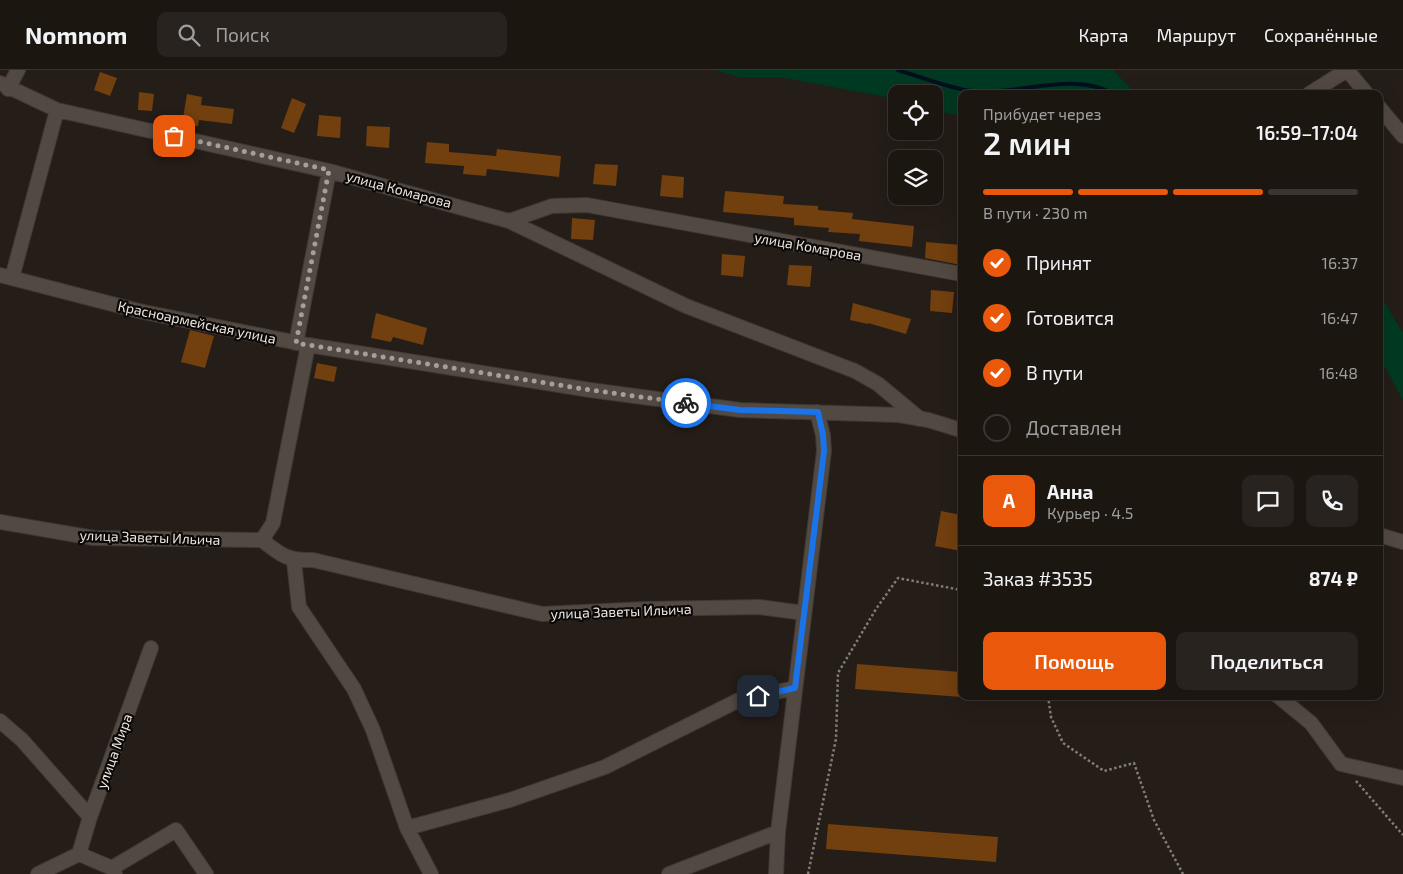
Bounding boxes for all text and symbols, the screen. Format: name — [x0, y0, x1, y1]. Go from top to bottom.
search box — [157, 12, 507, 57]
text: Nomnom — [25, 20, 127, 49]
icon: search — [175, 21, 203, 49]
text: Поиск — [215, 23, 270, 46]
text: Карта — [1078, 24, 1128, 46]
text: Маршрут — [1156, 24, 1236, 46]
text: Сохранённые — [1264, 24, 1378, 46]
map controls — [888, 85, 943, 205]
button: locate — [888, 85, 943, 140]
text: Прибудет через — [983, 104, 1101, 123]
pin — [153, 115, 195, 157]
text: 16:59–17:04 — [1256, 121, 1358, 144]
icon: bag — [160, 122, 188, 150]
text: 2 мин — [983, 123, 1071, 161]
button: layers — [888, 150, 943, 205]
street label: улица Комарова — [344, 167, 454, 211]
text: В пути · 230 m — [983, 203, 1087, 222]
street label: улица Комарова — [753, 228, 863, 264]
icon: check — [983, 249, 1011, 277]
text: Принят — [1026, 251, 1092, 274]
text: 16:37 — [1322, 253, 1358, 272]
street label: Красноармейская улица — [116, 297, 278, 347]
icon: check — [983, 304, 1011, 332]
text: Готовится — [1026, 306, 1114, 329]
text: 16:47 — [1321, 308, 1358, 327]
icon: check — [983, 359, 1011, 387]
text: В пути — [1026, 361, 1084, 384]
text: 16:48 — [1319, 363, 1358, 382]
courier — [661, 378, 711, 428]
icon: bike — [672, 389, 700, 417]
text: Доставлен — [1026, 416, 1122, 439]
button: chat — [1242, 475, 1294, 527]
button: phone — [1306, 475, 1358, 527]
text: Анна — [1047, 480, 1093, 503]
text: А — [1003, 489, 1015, 512]
text: Курьер · 4.5 — [1047, 503, 1133, 522]
street label: улица Заветы Ильича — [79, 526, 221, 548]
text: Заказ #3535 — [983, 567, 1093, 590]
text: 874 ₽ — [1309, 567, 1358, 590]
street label: улица Заветы Ильича — [550, 600, 692, 622]
button: Помощь — [983, 632, 1166, 690]
button: Поделиться — [1176, 632, 1358, 690]
pin — [737, 675, 779, 717]
icon: home — [744, 682, 772, 710]
street label: улица Мира — [93, 711, 135, 791]

